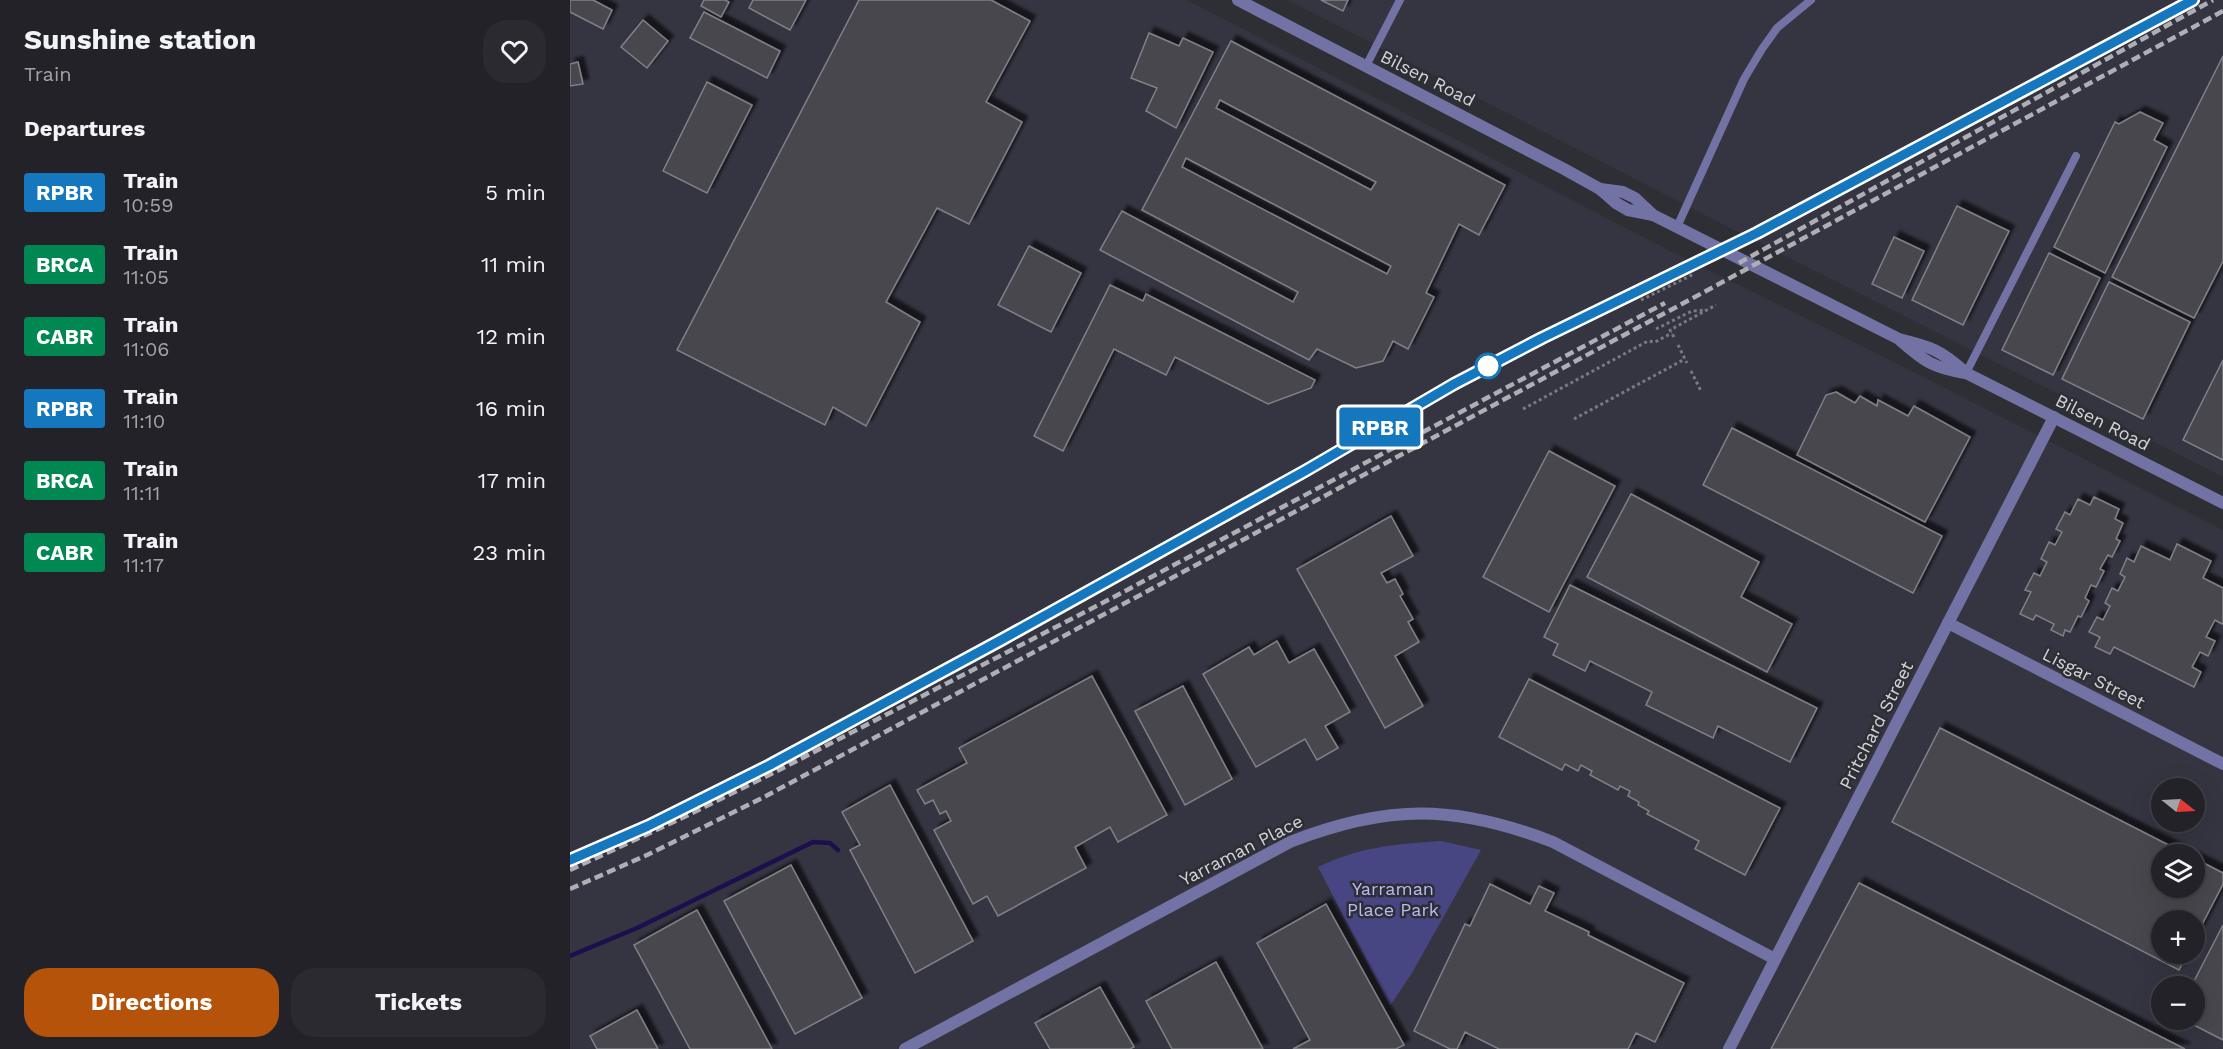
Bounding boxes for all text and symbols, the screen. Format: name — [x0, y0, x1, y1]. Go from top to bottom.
button: heart — [483, 20, 546, 83]
text: Sunshine station — [24, 23, 256, 56]
street label: Bilsen Road — [1377, 45, 1479, 111]
text: Train — [24, 62, 72, 86]
text: Departures — [24, 116, 145, 141]
text: Train — [123, 168, 178, 193]
text: RPBR — [36, 180, 93, 205]
text: 5 min — [485, 180, 546, 205]
text: 10:59 — [123, 193, 173, 217]
text: Train — [123, 240, 178, 265]
text: BRCA — [36, 252, 93, 277]
text: 11 min — [481, 252, 546, 277]
text: 11:05 — [123, 265, 169, 289]
text: Train — [123, 312, 178, 337]
text: CABR — [36, 324, 93, 349]
text: 12 min — [477, 324, 546, 349]
text: 11:06 — [123, 337, 169, 361]
unlabelled marker — [1475, 353, 1501, 379]
text: Train — [123, 384, 178, 409]
street label: Bilsen Road — [2052, 389, 2154, 455]
text: RPBR — [36, 396, 93, 421]
text: 16 min — [476, 396, 546, 421]
line badge: RPBR — [1338, 408, 1422, 446]
text: 11:10 — [123, 409, 165, 433]
text: RPBR — [1351, 415, 1409, 440]
text: Train — [123, 456, 178, 481]
text: BRCA — [36, 468, 93, 493]
text: 17 min — [478, 468, 546, 493]
text: 11:11 — [123, 481, 160, 505]
text: Train — [123, 528, 178, 553]
text: CABR — [36, 540, 93, 565]
text: 23 min — [472, 540, 546, 565]
text: 11:17 — [123, 553, 164, 577]
street label: Lisgar Street — [2039, 643, 2149, 713]
street label: Pritchard Street — [1835, 657, 1918, 792]
north arrow — [2151, 778, 2205, 832]
map controls — [2151, 778, 2205, 1030]
street label: Yarraman Place — [1176, 810, 1306, 890]
button: layers — [2151, 844, 2205, 898]
park label: Yarraman Place Park — [1347, 878, 1439, 920]
button: + — [2151, 910, 2205, 964]
button: Directions — [24, 968, 279, 1037]
button: Tickets — [291, 968, 546, 1037]
button: − — [2151, 976, 2205, 1030]

